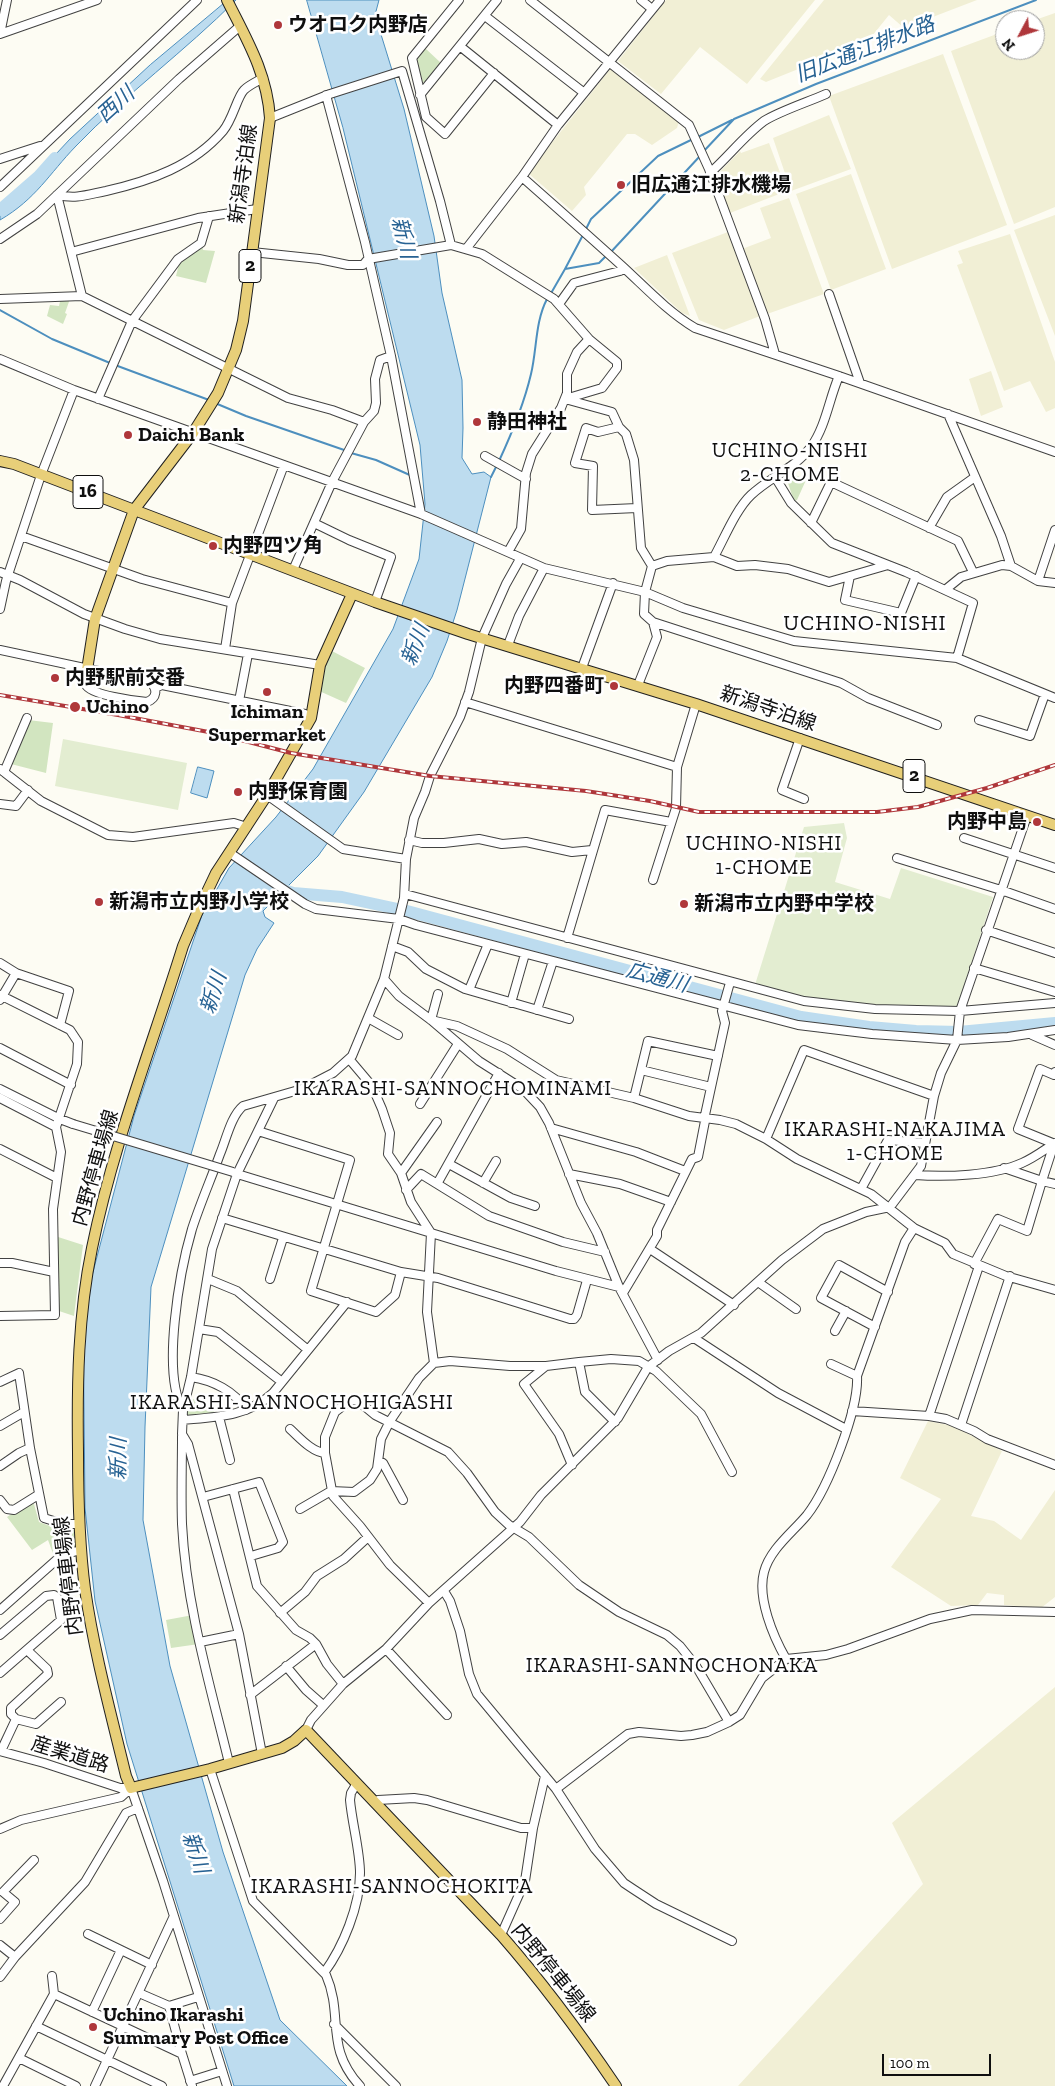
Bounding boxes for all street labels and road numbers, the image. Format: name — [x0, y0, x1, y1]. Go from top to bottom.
street label: 新潟寺泊線 — [225, 123, 263, 225]
road number: 2 — [239, 250, 261, 282]
road number: 16 — [73, 476, 103, 508]
street label: 新潟寺泊線 — [717, 681, 819, 737]
road number: 2 — [903, 759, 925, 792]
street label: 内野停車場線 — [68, 1107, 124, 1229]
street label: 内野停車場線 — [50, 1515, 88, 1637]
street label: 産業道路 — [28, 1732, 112, 1778]
street label: 内野停車場線 — [506, 1919, 600, 2027]

